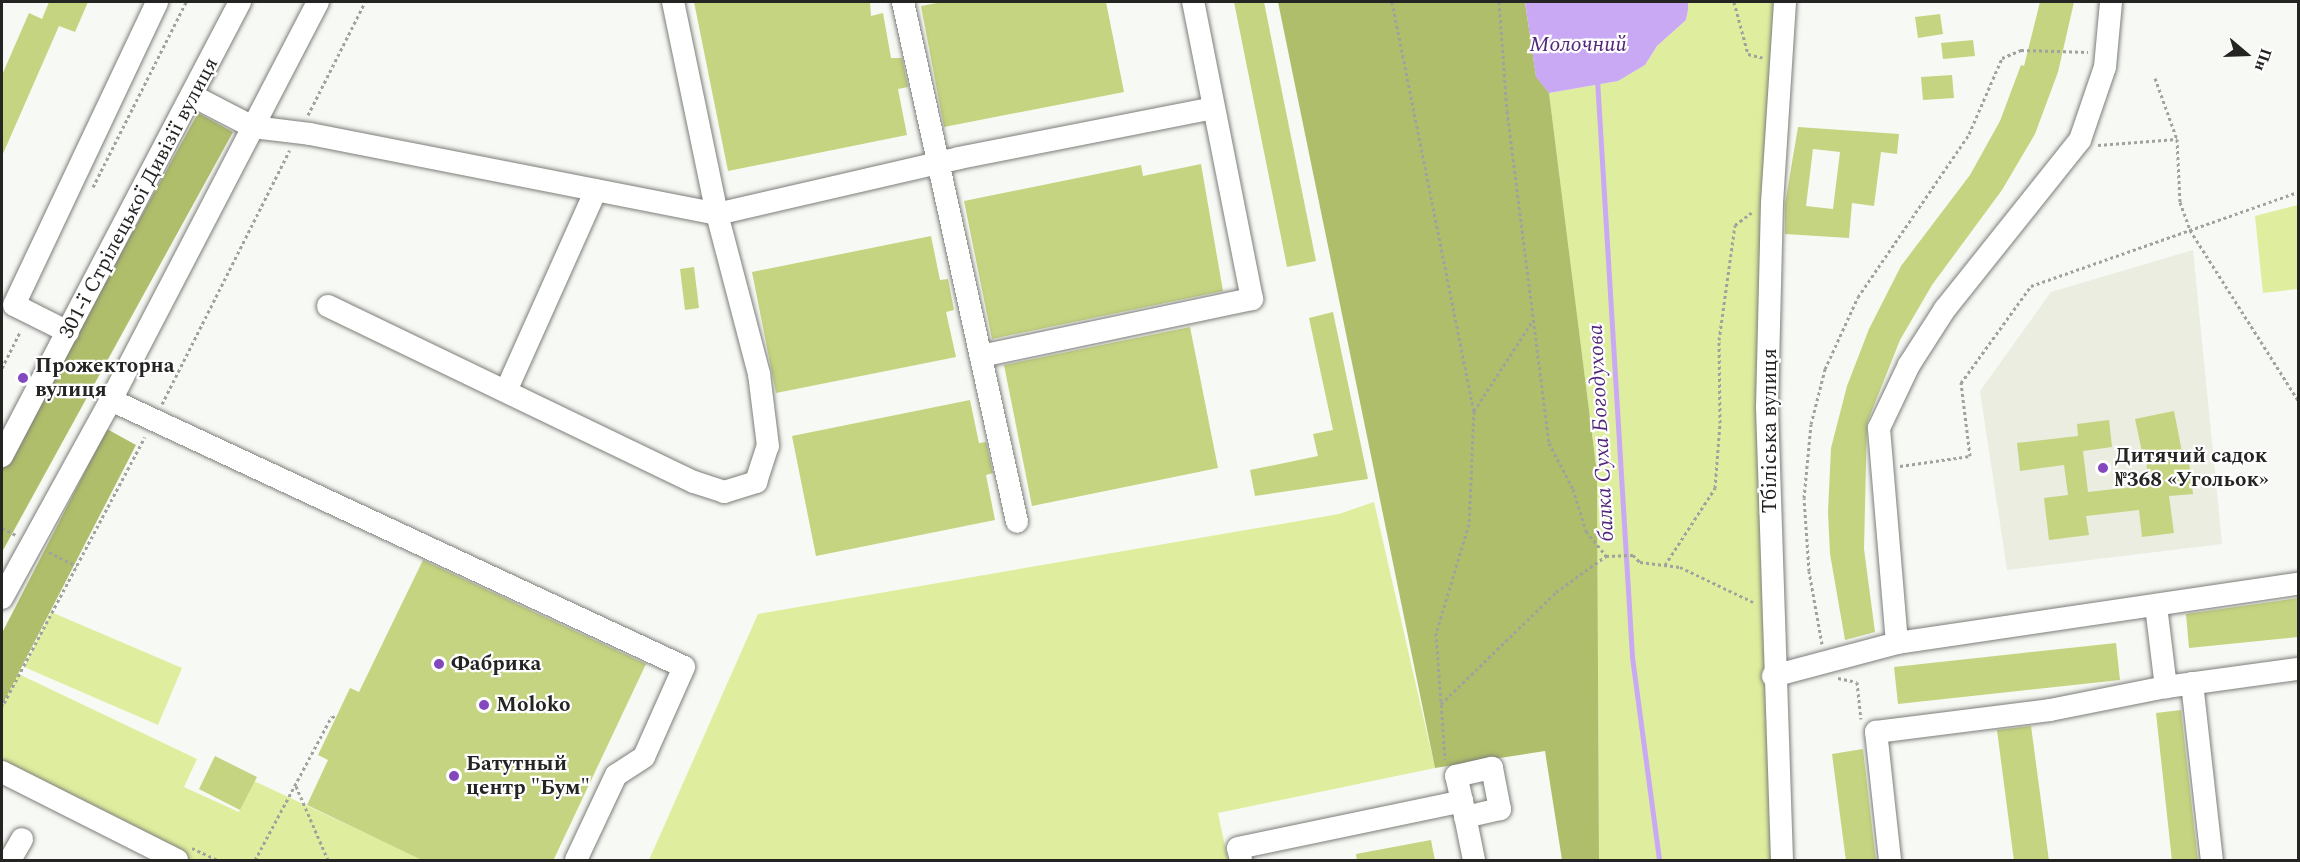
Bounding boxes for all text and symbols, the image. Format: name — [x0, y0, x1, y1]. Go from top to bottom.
north arrow — [2216, 24, 2276, 84]
water label: Молочний — [1529, 32, 1627, 58]
text: Пн — [2248, 45, 2278, 75]
street label: 301-ї Стрілецької Дивізії вулиця — [54, 53, 224, 343]
water label: балка Суха Богодухова — [1582, 324, 1620, 542]
street label: Тбіліська вулиця — [1757, 348, 1783, 514]
place label: Прожекторна вулиця — [35, 353, 175, 403]
marker: Прожекторна вулиця — [16, 371, 30, 385]
place label: Дитячий садок №368 «Угольок» — [2115, 443, 2269, 493]
marker: Дитячий садок №368 «Угольок» — [2096, 461, 2110, 475]
place label: Фабрика — [451, 651, 541, 677]
marker: Фабрика — [432, 657, 446, 671]
place label: Moloko — [496, 692, 570, 718]
marker: Moloko — [477, 698, 491, 712]
place label: Батутный центр "Бум" — [466, 751, 590, 801]
marker: Батутный центр "Бум" — [447, 769, 461, 783]

